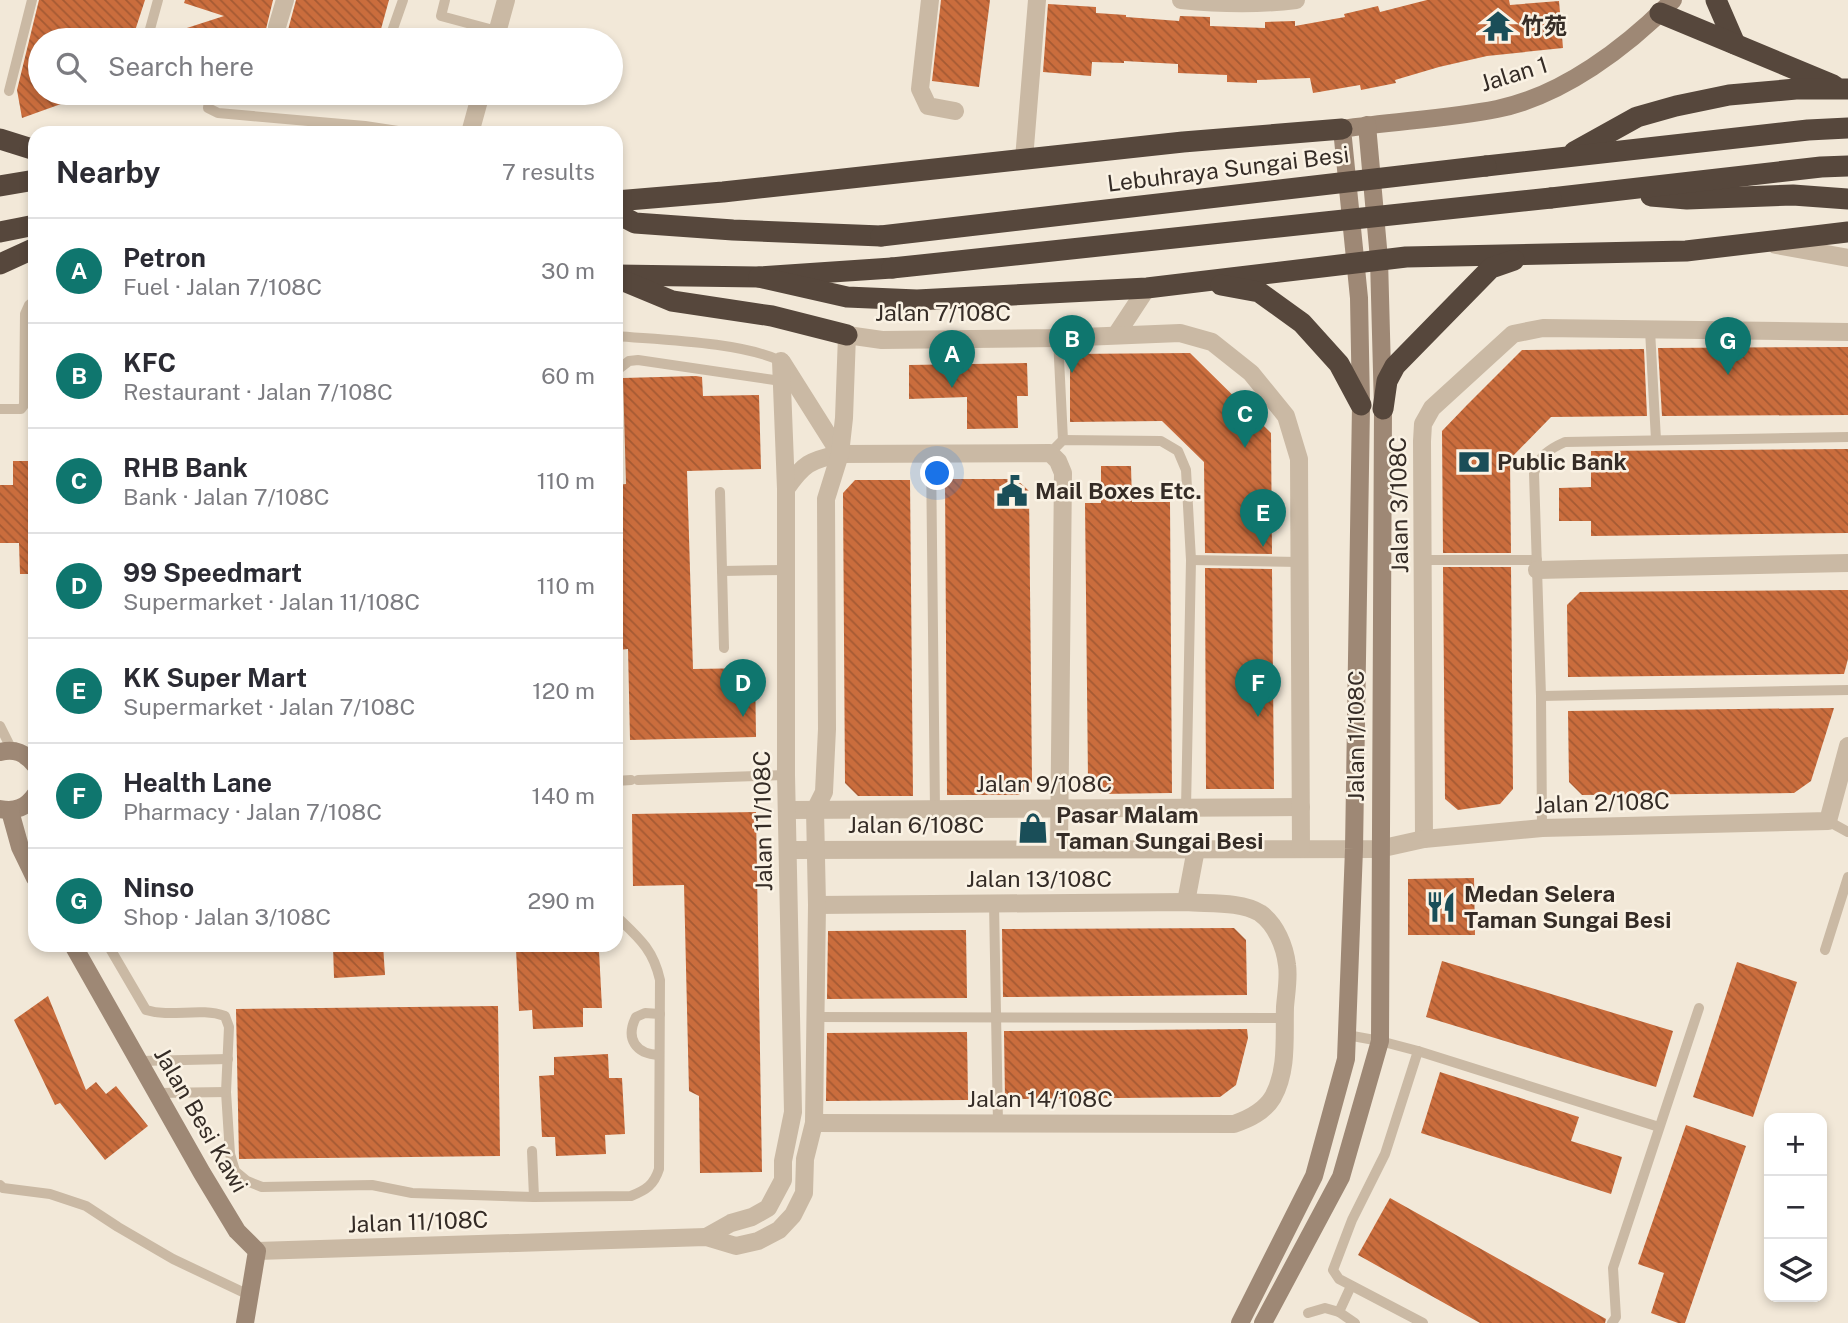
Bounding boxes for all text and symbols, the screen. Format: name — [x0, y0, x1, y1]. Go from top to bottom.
temple icon: 竹苑 — [1481, 9, 1515, 43]
place label: 竹苑 — [1521, 12, 1567, 39]
search box — [28, 28, 623, 105]
icon: search — [52, 48, 90, 86]
street label: Jalan 1 — [1477, 50, 1551, 97]
text: Search here — [108, 51, 254, 82]
street label: Lebuhraya Sungai Besi — [1105, 140, 1350, 197]
text: Nearby — [56, 154, 160, 190]
text: 7 results — [502, 158, 595, 185]
text: Petron — [123, 242, 206, 273]
text: A — [71, 257, 87, 284]
text: 30 m — [541, 257, 595, 284]
text: Fuel · Jalan 7/108C — [123, 273, 322, 300]
street label: Jalan 7/108C — [875, 299, 1011, 326]
pin: B — [1049, 315, 1095, 373]
pin: G — [1705, 317, 1751, 375]
pin: A — [929, 330, 975, 388]
text: KFC — [123, 347, 176, 378]
text: B — [71, 362, 87, 389]
text: 60 m — [541, 362, 595, 389]
text: Restaurant · Jalan 7/108C — [123, 378, 393, 405]
pin: C — [1222, 390, 1268, 448]
street label: Jalan 3/108C — [1384, 436, 1413, 574]
bank icon: Public Bank — [1457, 445, 1491, 479]
place label: Public Bank — [1497, 448, 1627, 475]
text: RHB Bank — [123, 452, 248, 483]
your location — [920, 456, 954, 490]
text: C — [71, 467, 87, 494]
text: 110 m — [537, 467, 595, 494]
public building icon: Mail Boxes Etc. — [995, 474, 1029, 508]
place label: Mail Boxes Etc. — [1035, 477, 1202, 504]
text: Bank · Jalan 7/108C — [123, 483, 330, 510]
pin: E — [1240, 489, 1286, 547]
text: 99 Speedmart — [123, 557, 302, 588]
text: D — [71, 572, 87, 599]
text: 110 m — [537, 572, 595, 599]
text: Supermarket · Jalan 11/108C — [123, 588, 420, 615]
pin: D — [720, 659, 766, 717]
pin: F — [1235, 659, 1281, 717]
text: KK Super Mart — [123, 662, 307, 693]
street label: Jalan 1/108C — [1342, 670, 1369, 802]
text: E — [72, 677, 86, 704]
text: 120 m — [532, 677, 595, 704]
text: Supermarket · Jalan 7/108C — [123, 693, 415, 720]
street label: Jalan 11/108C — [748, 750, 777, 892]
text: Health Lane — [123, 767, 272, 798]
street label: Jalan 9/108C — [976, 770, 1112, 797]
text: F — [72, 782, 86, 809]
text: 140 m — [532, 782, 595, 809]
street label: Jalan 2/108C — [1534, 787, 1670, 818]
text: Pharmacy · Jalan 7/108C — [123, 798, 382, 825]
place label: Pasar Malam Taman Sungai Besi — [1056, 801, 1263, 854]
street label: Jalan 6/108C — [848, 811, 984, 838]
shop icon: Pasar Malam Taman Sungai Besi — [1016, 811, 1050, 845]
street label: Jalan 13/108C — [966, 865, 1112, 892]
text: Ninso — [123, 872, 194, 903]
place label: Medan Selera Taman Sungai Besi — [1464, 880, 1671, 933]
text: G — [70, 887, 88, 914]
text: 290 m — [528, 887, 595, 914]
restaurant icon: Medan Selera Taman Sungai Besi — [1424, 890, 1458, 924]
text: Shop · Jalan 3/108C — [123, 903, 331, 930]
street label: Jalan Besi Kawi — [149, 1042, 254, 1197]
street label: Jalan 14/108C — [967, 1085, 1113, 1112]
map controls — [1764, 1113, 1827, 1302]
button: + — [1764, 1113, 1827, 1176]
button: − — [1764, 1176, 1827, 1239]
street label: Jalan 11/108C — [347, 1206, 489, 1237]
button: layers — [1764, 1239, 1827, 1302]

